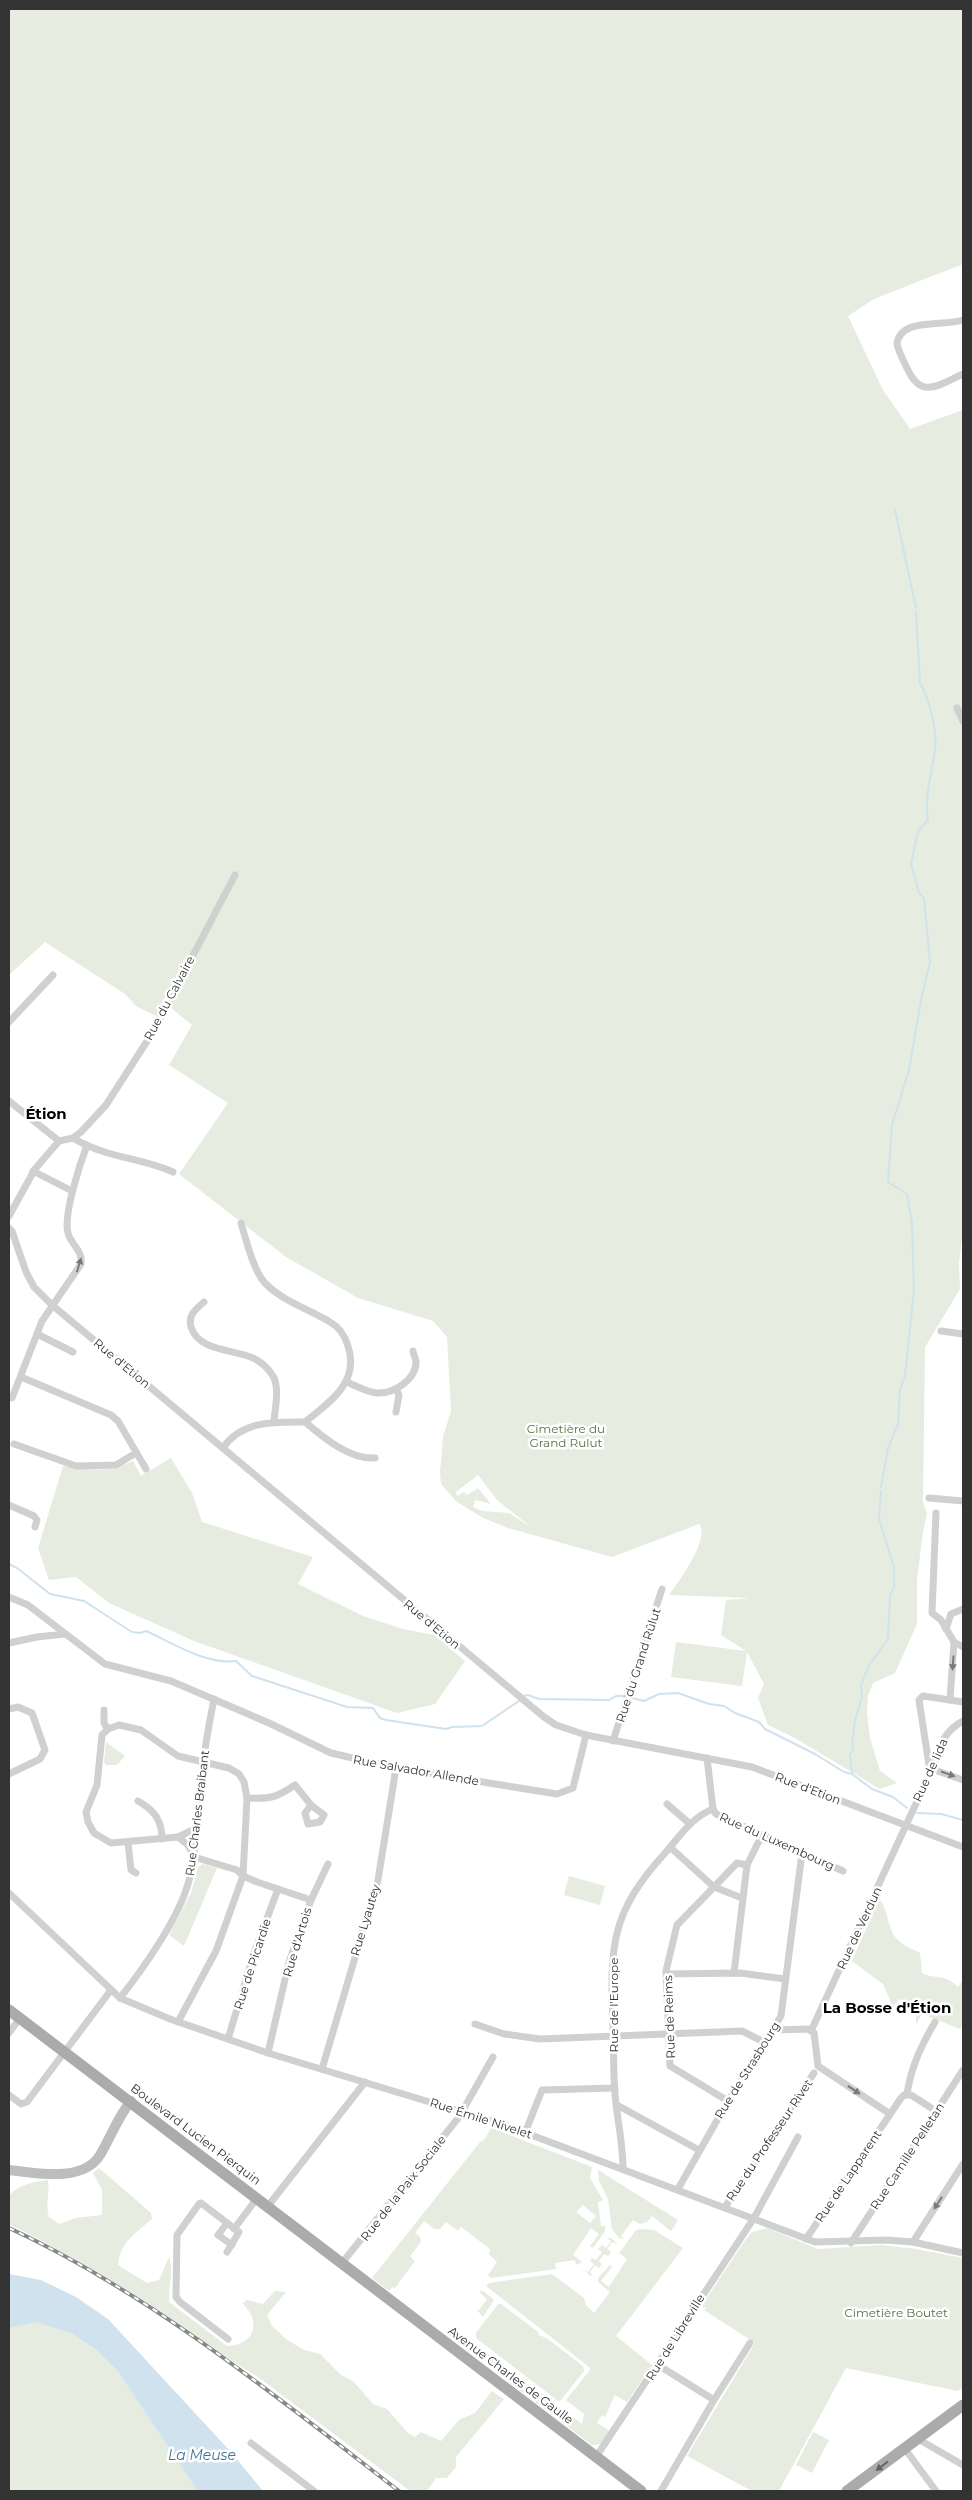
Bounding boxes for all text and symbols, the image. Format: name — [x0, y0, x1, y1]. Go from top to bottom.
street label: Rue du Calvaire — [140, 953, 198, 1043]
district label: Étion — [25, 1104, 67, 1123]
one-way arrow — [75, 1257, 83, 1272]
street label: Rue d'Etion — [91, 1335, 153, 1391]
park label: Cimetière du Grand Rulut — [527, 1421, 605, 1450]
street label: Rue d'Etion — [401, 1596, 463, 1652]
street label: Rue du Grand Rûlut — [612, 1606, 664, 1724]
one-way arrow — [948, 1656, 956, 1672]
street label: Rue de Iida — [909, 1736, 951, 1804]
street label: Rue Charles Braibant — [182, 1749, 212, 1877]
street label: Rue Salvador Allende — [352, 1752, 480, 1788]
street label: Rue d'Etion — [773, 1769, 843, 1807]
one-way arrow — [940, 1771, 955, 1778]
street label: Rue du Luxembourg — [717, 1809, 837, 1873]
street label: Rue Lyautey — [347, 1882, 383, 1958]
street label: Rue de Verdun — [833, 1884, 885, 1972]
street label: Rue d'Artois — [279, 1905, 315, 1979]
street label: Rue de Picardie — [230, 1917, 274, 2011]
street label: Rue de l'Europe — [606, 1958, 621, 2052]
street label: Rue de Reims — [660, 1975, 678, 2059]
district label: La Bosse d'Étion — [823, 1998, 951, 2017]
street label: Rue de Strasbourg — [711, 2019, 783, 2121]
street label: Rue du Professeur Rivet — [723, 2076, 815, 2204]
street label: Boulevard Lucien Pierquin — [128, 2080, 264, 2188]
one-way arrow — [847, 2085, 861, 2095]
street label: Rue Émile Nivelet — [428, 2094, 534, 2142]
street label: Rue Camille Pelletan — [867, 2100, 947, 2212]
street label: Rue de Lapparent — [812, 2127, 884, 2225]
street label: Rue de la Paix Sociale — [357, 2132, 449, 2244]
one-way arrow — [933, 2196, 943, 2210]
street label: Rue de Libreville — [642, 2291, 708, 2383]
park label: Cimetière Boutet — [844, 2305, 948, 2320]
street label: Avenue Charles de Gaulle — [445, 2323, 577, 2427]
water label: La Meuse — [168, 2446, 236, 2464]
one-way arrow — [876, 2460, 889, 2471]

